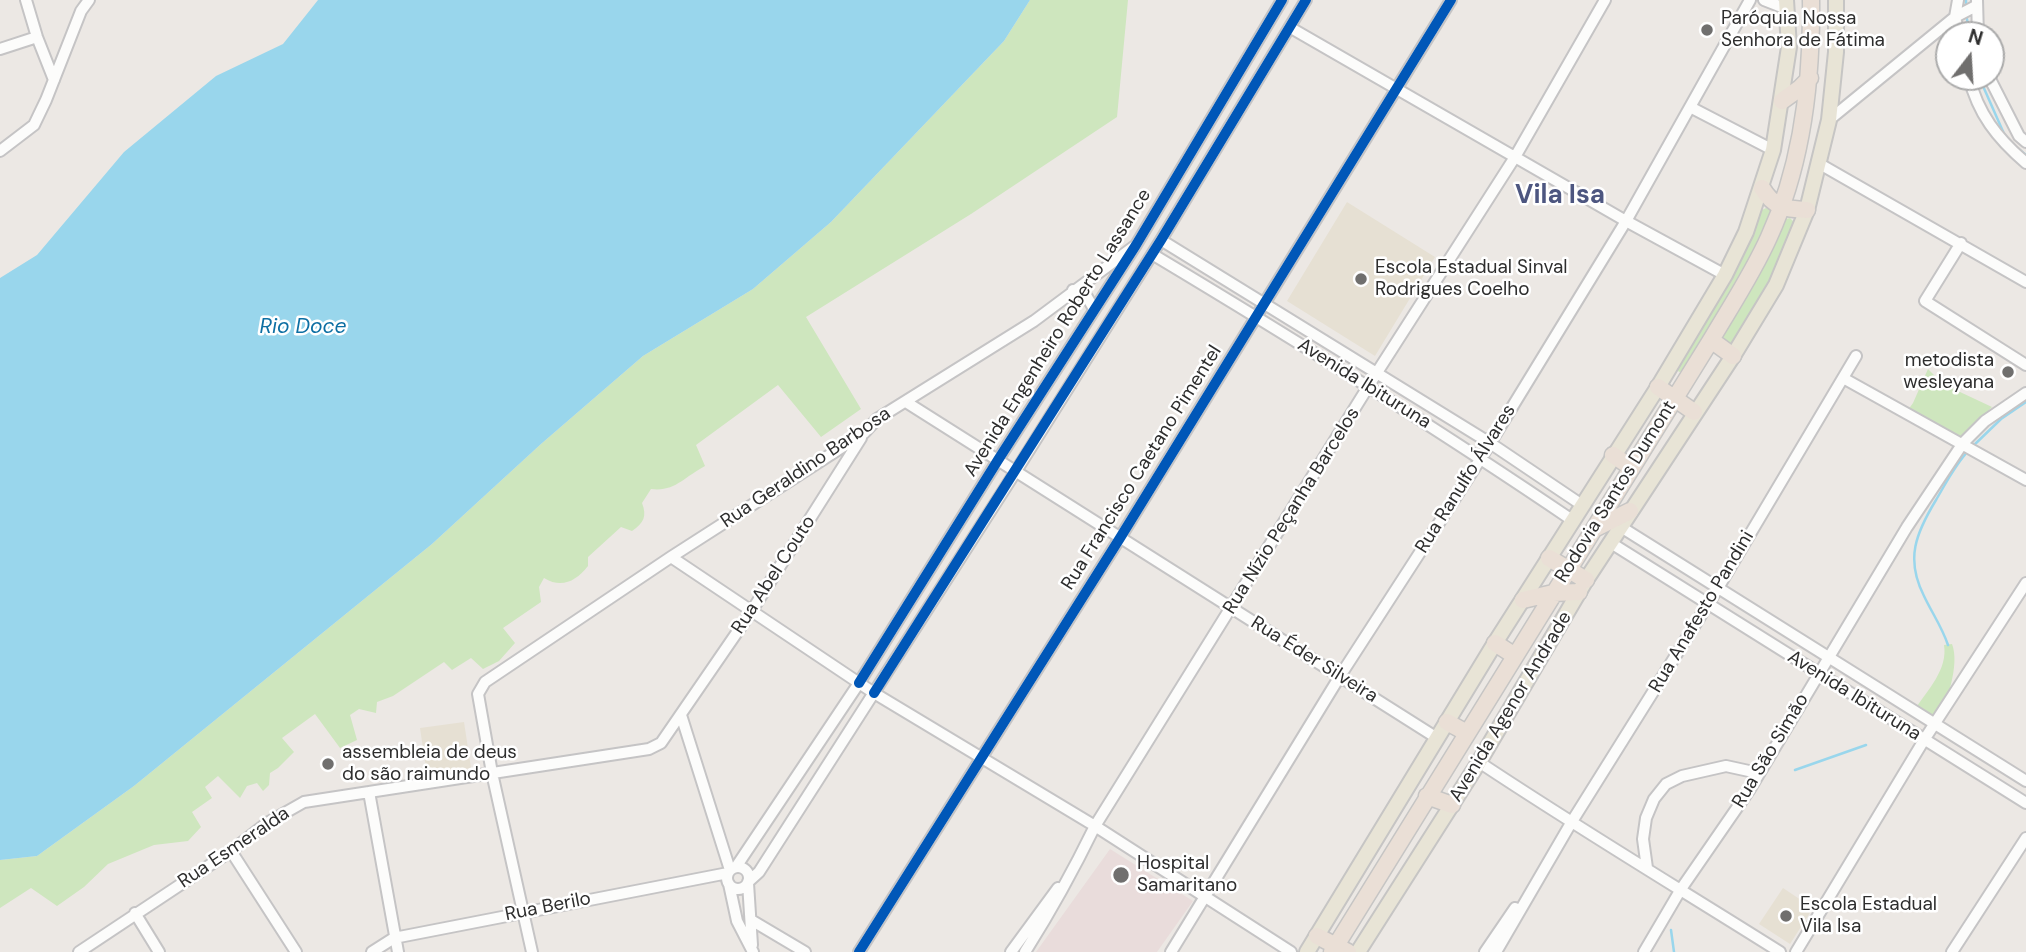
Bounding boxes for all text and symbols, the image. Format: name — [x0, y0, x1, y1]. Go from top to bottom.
place label: Paróquia Nossa Senhora de Fátima — [1721, 8, 1885, 52]
north arrow — [1935, 21, 2005, 91]
marker: Paróquia Nossa Senhora de Fátima — [1699, 22, 1715, 38]
text: N — [1965, 23, 1986, 51]
district label: Vila Isa — [1515, 180, 1605, 212]
street label: Avenida Engenheiro Roberto Lassance — [960, 185, 1156, 481]
place label: Escola Estadual Sinval Rodrigues Coelho — [1375, 257, 1568, 301]
marker: Escola Estadual Sinval Rodrigues Coelho — [1353, 271, 1369, 287]
water label: Rio Doce — [259, 314, 347, 340]
street label: Avenida Ibituruna — [1293, 334, 1435, 434]
street label: Rua Francisco Caetano Pimentel — [1057, 342, 1227, 594]
place label: metodista wesleyana — [1903, 350, 1994, 394]
marker: metodista wesleyana — [2000, 364, 2016, 380]
street label: Rodovia Santos Dumont — [1551, 397, 1681, 587]
street label: Rua Ranulfo Álvares — [1411, 400, 1521, 558]
street label: Rua Geraldino Barbosa — [717, 403, 895, 533]
street label: Rua Nízio Peçanha Barcelos — [1219, 403, 1365, 619]
street label: Rua Abel Couto — [727, 512, 821, 638]
street label: Rua Anafesto Pandini — [1645, 527, 1759, 697]
street label: Avenida Agenor Andrade — [1445, 608, 1577, 806]
street label: Rua Éder Silveira — [1246, 612, 1382, 708]
street label: Avenida Ibituruna — [1783, 646, 1925, 746]
street label: Rua São Simão — [1728, 690, 1814, 812]
place label: assembleia de deus do são raimundo — [342, 742, 517, 786]
marker: assembleia de deus do são raimundo — [320, 756, 336, 772]
street label: Rua Esmeralda — [174, 802, 294, 894]
place label: Hospital Samaritano — [1137, 853, 1237, 897]
marker: Hospital Samaritano — [1111, 865, 1131, 885]
street label: Rua Berilo — [503, 888, 593, 926]
place label: Escola Estadual Vila Isa — [1800, 894, 1937, 938]
marker: Escola Estadual Vila Isa — [1778, 908, 1794, 924]

